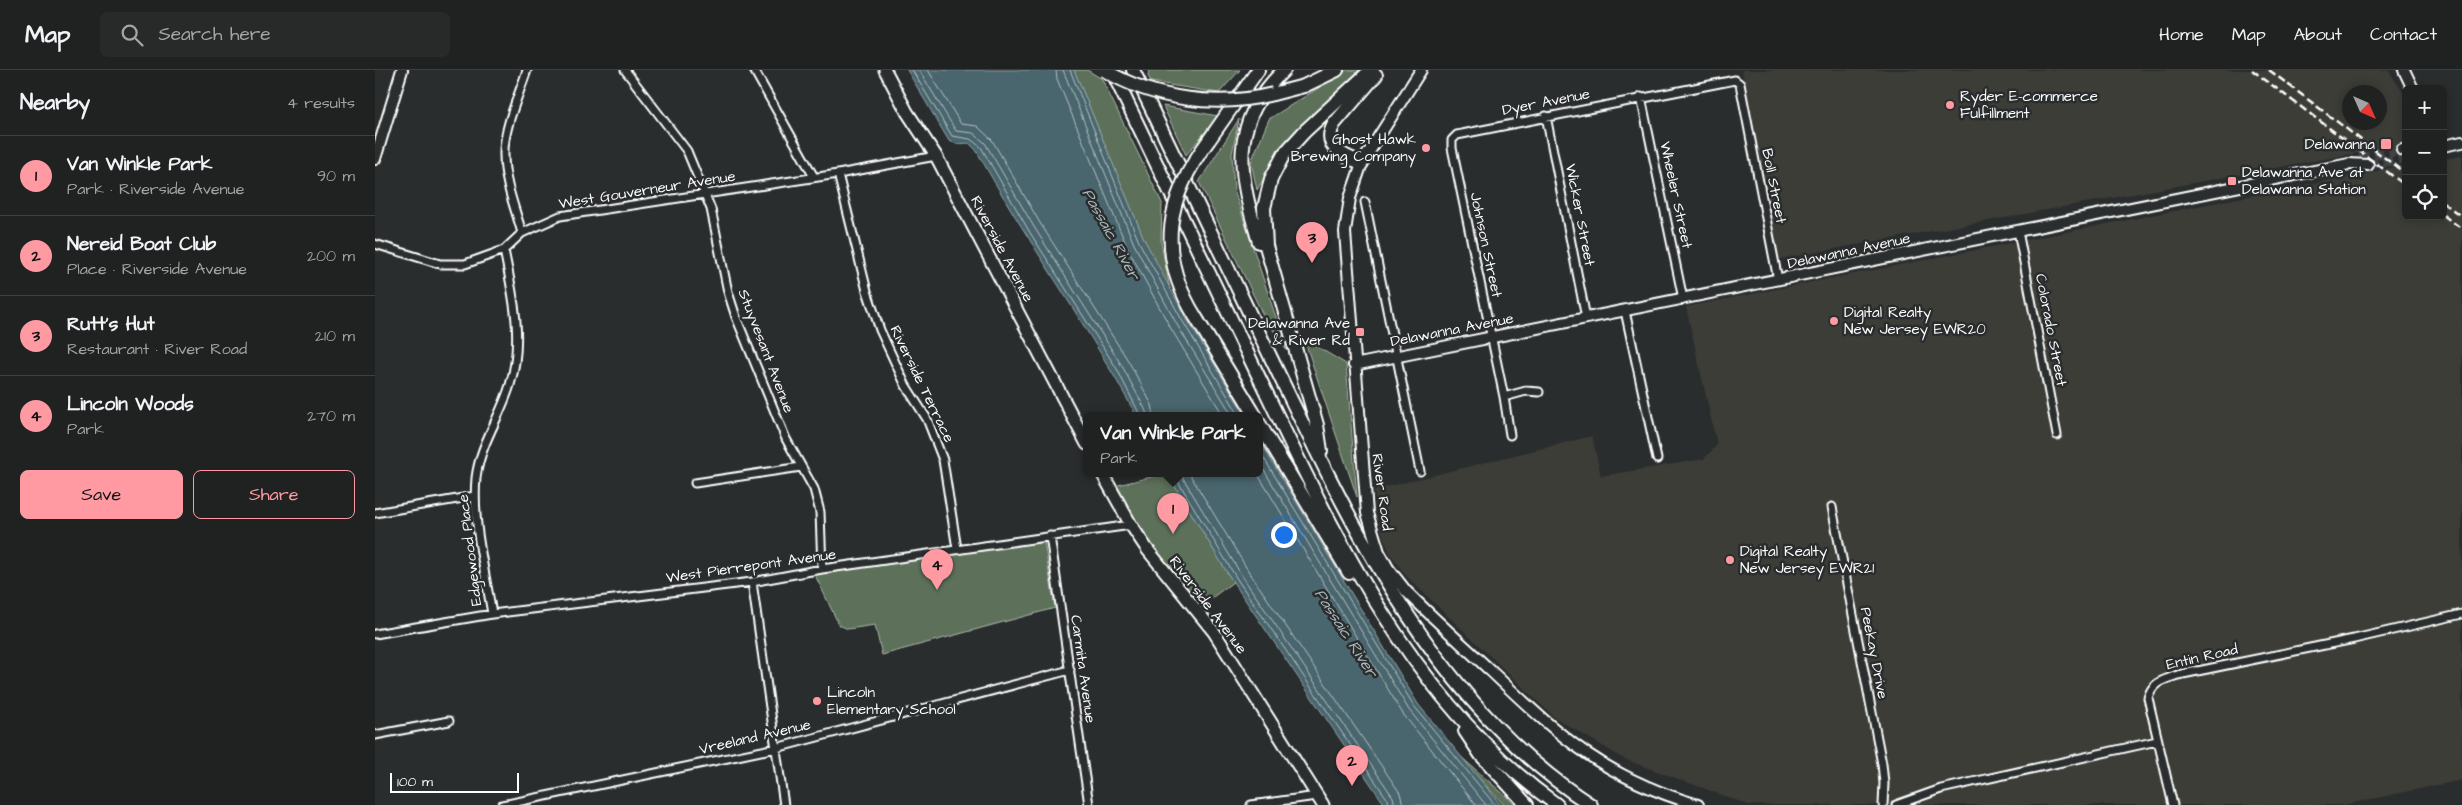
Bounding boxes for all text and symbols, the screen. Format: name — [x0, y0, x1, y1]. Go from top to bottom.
search box — [100, 12, 450, 57]
text: Map — [25, 18, 70, 52]
icon: search — [118, 21, 146, 49]
text: Search here — [158, 21, 271, 48]
text: Home — [2159, 22, 2204, 47]
text: Map — [2232, 22, 2266, 47]
text: About — [2294, 22, 2342, 47]
text: Contact — [2370, 22, 2437, 47]
street label: Dyer Avenue — [1500, 83, 1592, 122]
north arrow — [2342, 85, 2387, 130]
map controls — [2402, 85, 2447, 220]
button: + — [2402, 85, 2447, 130]
place label: Ryder E-commerce Fulfillment — [1960, 86, 2098, 124]
text: Nearby — [20, 88, 90, 117]
text: 4 results — [287, 92, 355, 114]
marker: Ryder E-commerce Fulfillment — [1944, 99, 1956, 111]
place label: Ghost Hawk Brewing Company — [1291, 129, 1416, 168]
button: − — [2402, 130, 2447, 175]
place label: Delawanna — [2305, 134, 2375, 155]
marker: Delawanna — [2379, 137, 2393, 151]
street label: Wheeler Street — [1654, 140, 1698, 250]
marker: Ghost Hawk Brewing Company — [1420, 142, 1432, 154]
street label: Boll Street — [1756, 147, 1792, 225]
text: Van Winkle Park — [67, 151, 212, 178]
street label: Wicker Street — [1560, 162, 1600, 268]
place label: Delawanna Ave at Delawanna Station — [2242, 162, 2366, 200]
text: 1 — [35, 165, 37, 187]
text: 90 m — [317, 165, 355, 187]
street label: West Gouverneur Avenue — [557, 166, 737, 214]
marker: Delawanna Ave at Delawanna Station — [2226, 175, 2238, 187]
button: locate — [2402, 175, 2447, 220]
text: Park · Riverside Avenue — [67, 178, 244, 200]
water label: Passaic River — [1077, 184, 1146, 285]
street label: Johnson Street — [1465, 190, 1507, 300]
street label: Riverside Avenue — [965, 192, 1039, 306]
pin: 3 — [1296, 222, 1328, 263]
street label: Delawanna Avenue — [1786, 228, 1912, 274]
text: Nereid Boat Club — [67, 231, 216, 258]
text: 2 — [31, 245, 41, 267]
text: 200 m — [307, 245, 355, 267]
text: Place · Riverside Avenue — [67, 258, 247, 280]
street label: Colorado Street — [2030, 272, 2072, 388]
street label: Stuyvesant Avenue — [732, 286, 799, 416]
place label: Digital Realty New Jersey EWR20 — [1844, 302, 1986, 341]
street label: Delawanna Avenue — [1389, 308, 1515, 352]
text: Rutt's Hut — [67, 311, 155, 338]
place label: Delawanna Ave & River Rd — [1248, 313, 1350, 351]
marker: Digital Realty New Jersey EWR20 — [1828, 315, 1840, 327]
street label: Riverside Terrace — [885, 322, 959, 446]
text: 3 — [32, 325, 40, 347]
text: 210 m — [315, 325, 355, 347]
marker: Delawanna Ave & River Rd — [1354, 326, 1366, 338]
text: Restaurant · River Road — [67, 338, 247, 360]
text: Lincoln Woods — [67, 391, 194, 418]
text: 4 — [31, 405, 41, 427]
text: 270 m — [307, 405, 355, 427]
popup — [1083, 412, 1263, 477]
text: Park — [67, 418, 104, 440]
text: Van Winkle Park — [1100, 420, 1246, 447]
text: Park — [1100, 447, 1137, 469]
street label: River Road — [1366, 452, 1398, 532]
button: Save — [20, 470, 183, 519]
button: Share — [193, 470, 355, 519]
street label: Edgewood Place — [453, 493, 488, 607]
pin: 1 — [1157, 493, 1189, 534]
your location — [1271, 522, 1297, 548]
place label: Digital Realty New Jersey EWR21 — [1740, 541, 1874, 580]
street label: West Pierrepont Avenue — [665, 544, 837, 588]
pin: 4 — [921, 549, 953, 590]
street label: Riverside Avenue — [1164, 552, 1252, 658]
marker: Digital Realty New Jersey EWR21 — [1724, 554, 1736, 566]
water label: Passaic River — [1309, 585, 1384, 683]
street label: Peekay Drive — [1854, 605, 1893, 701]
street label: Carmita Avenue — [1065, 614, 1101, 724]
street label: Entin Road — [2164, 639, 2240, 675]
place label: Lincoln Elementary School — [827, 682, 956, 721]
marker: Lincoln Elementary School — [811, 695, 823, 707]
street label: Vreeland Avenue — [697, 714, 813, 760]
pin: 2 — [1336, 745, 1368, 786]
scale bar — [390, 770, 519, 793]
text: 100 m — [397, 772, 433, 792]

